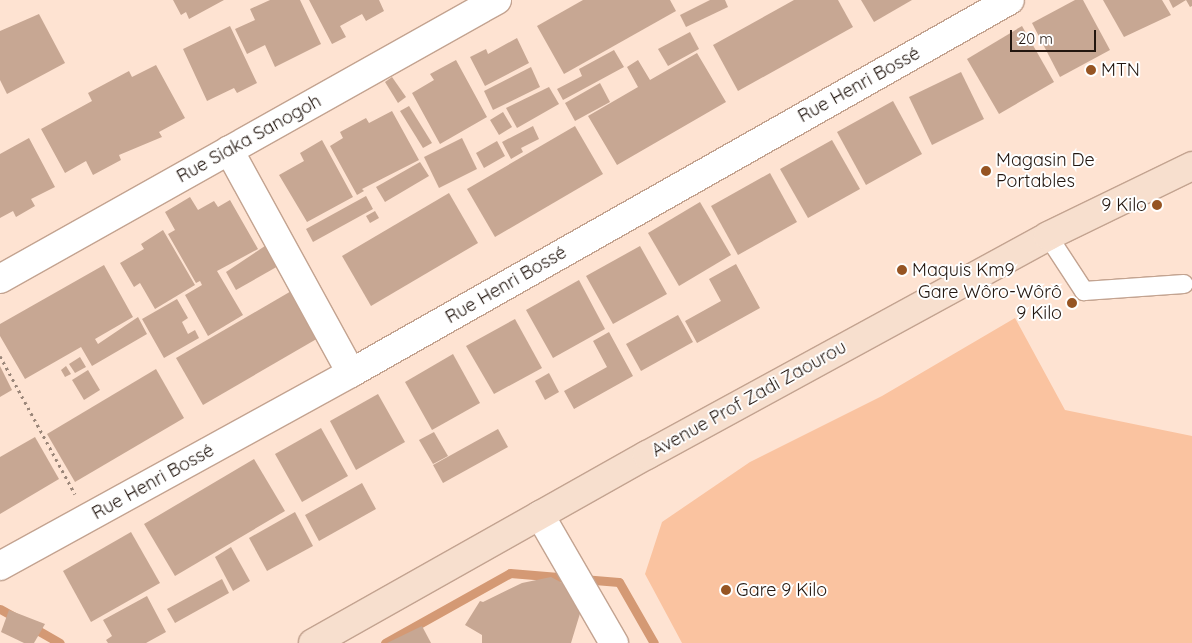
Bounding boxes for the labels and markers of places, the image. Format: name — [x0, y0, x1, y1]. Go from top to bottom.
place label: MTN — [1101, 59, 1140, 81]
marker: MTN — [1085, 64, 1097, 76]
place label: Magasin De Portables — [996, 150, 1095, 192]
marker: Magasin De Portables — [980, 165, 992, 177]
place label: 9 Kilo — [1101, 194, 1147, 216]
marker: 9 Kilo — [1151, 199, 1163, 211]
place label: Maquis Km9 — [912, 259, 1015, 281]
marker: Maquis Km9 — [896, 264, 908, 276]
place label: Gare Wôro-Wôrô 9 Kilo — [918, 282, 1062, 324]
marker: Gare Wôro-Wôrô 9 Kilo — [1066, 297, 1078, 309]
place label: Gare 9 Kilo — [736, 579, 827, 601]
marker: Gare 9 Kilo — [720, 584, 732, 596]

